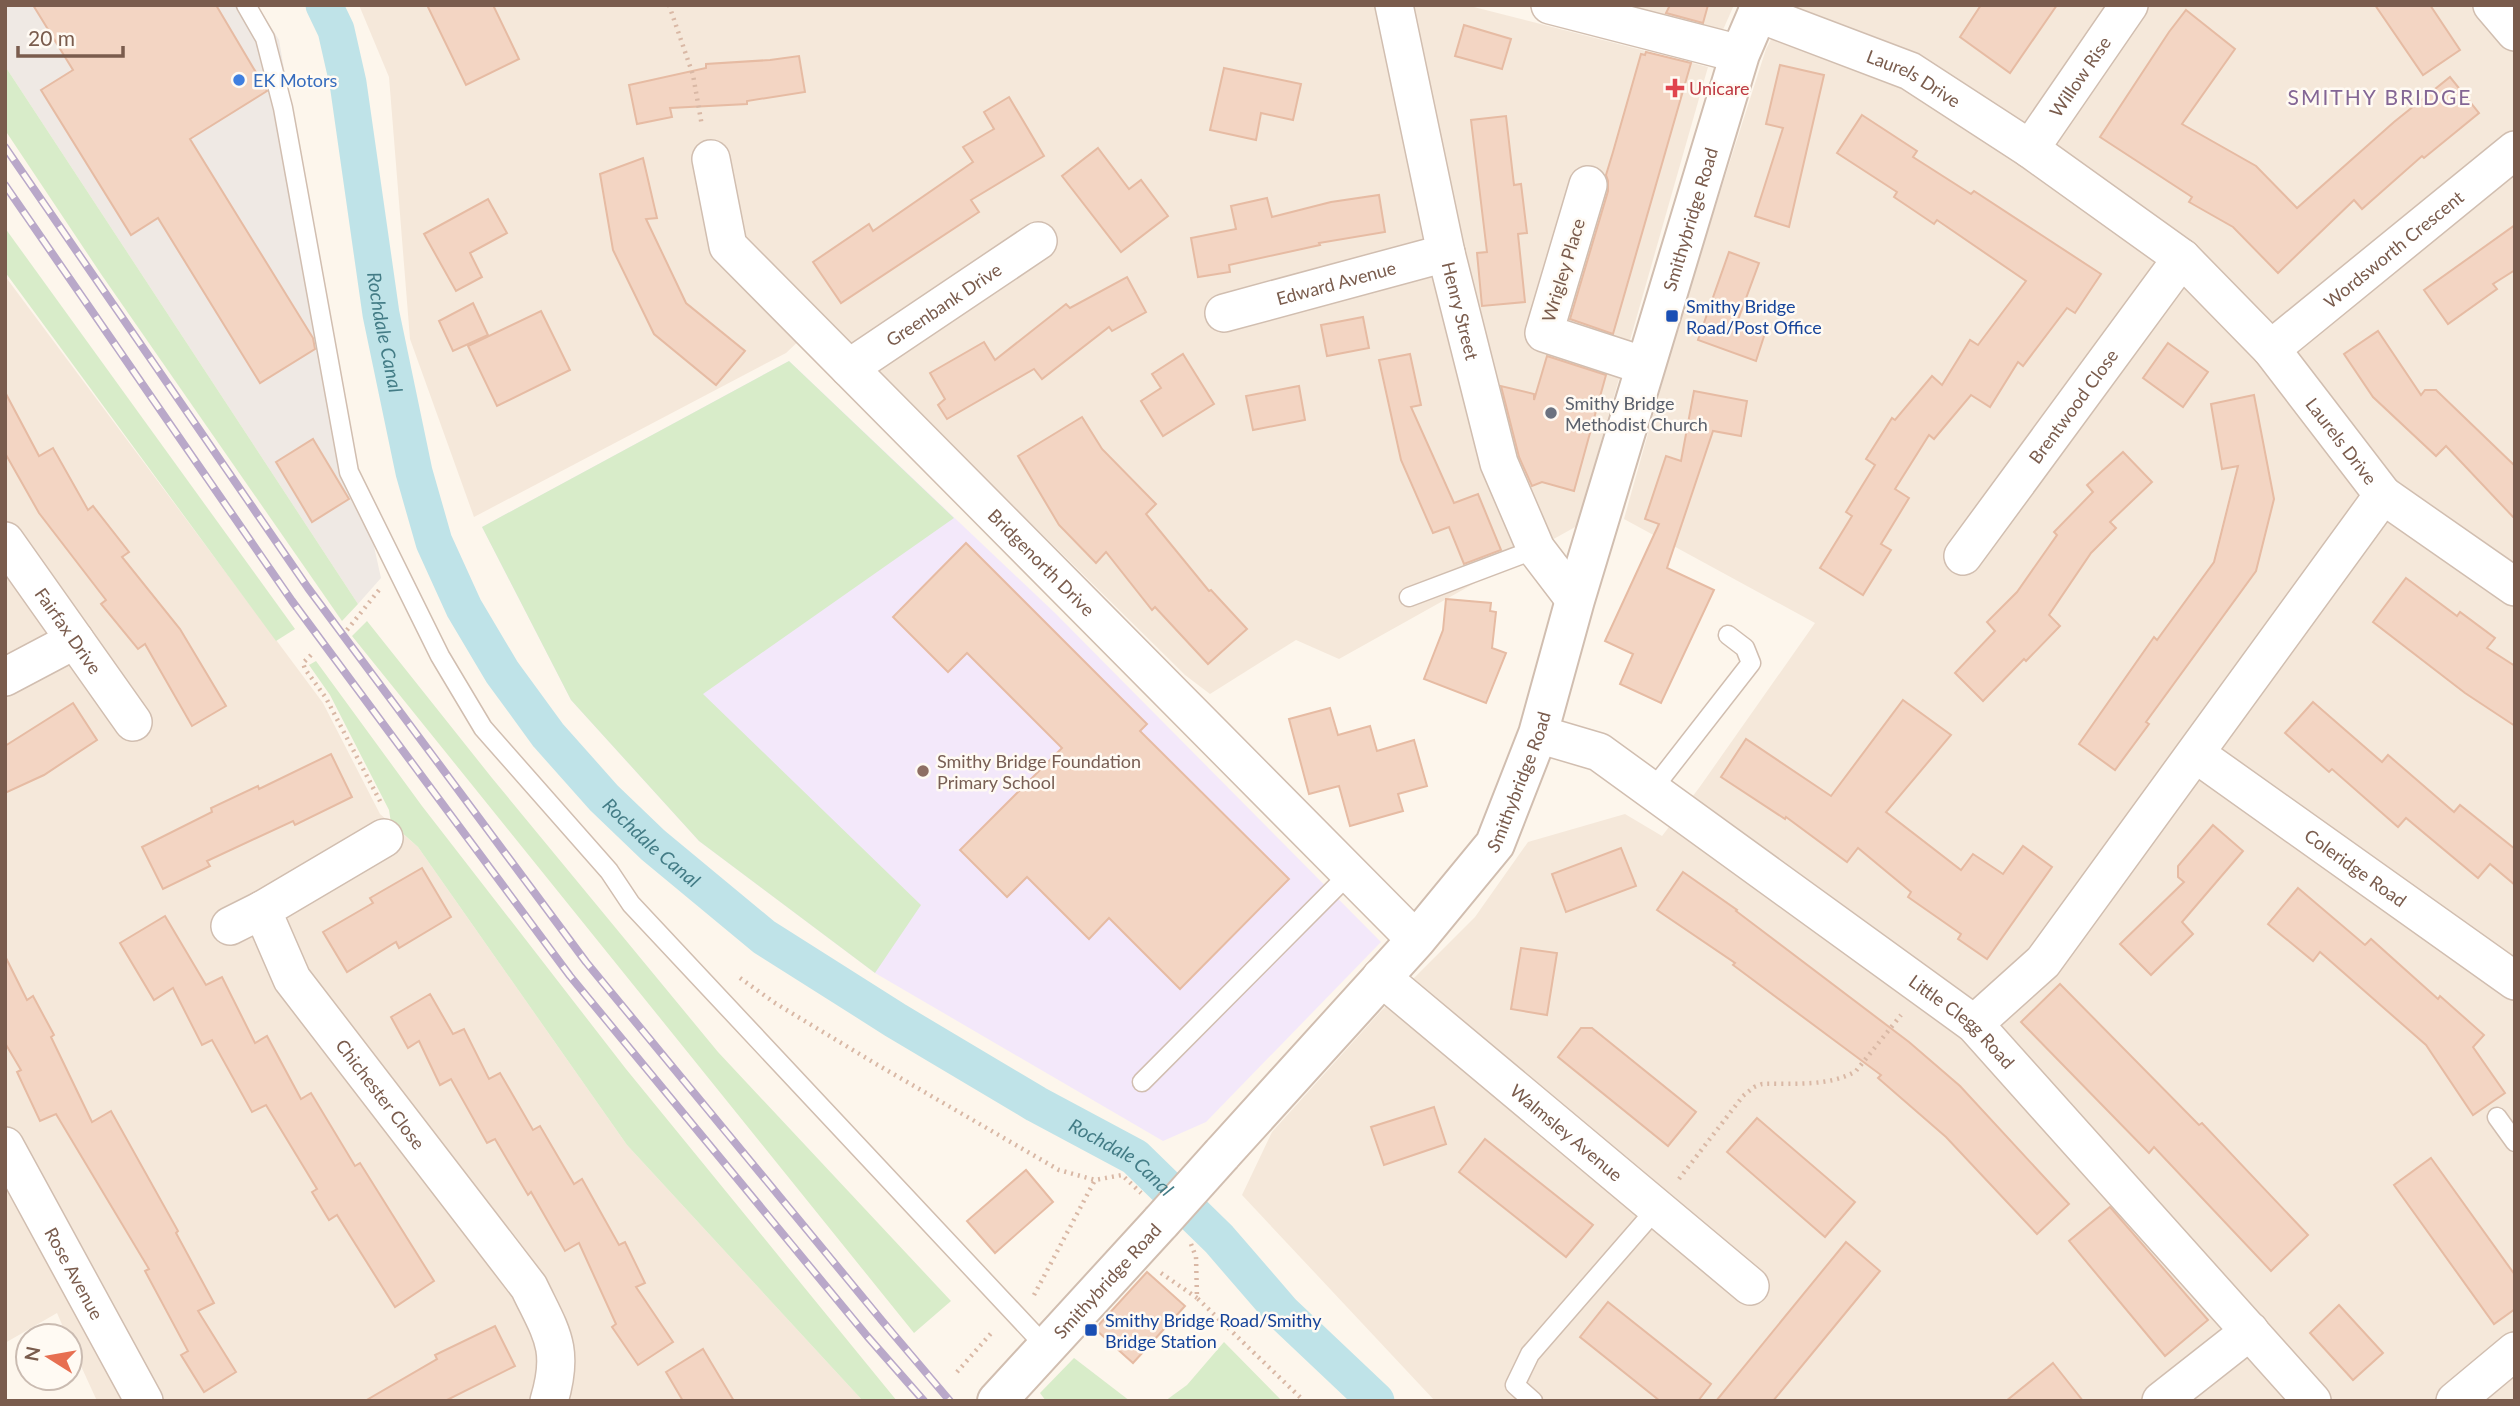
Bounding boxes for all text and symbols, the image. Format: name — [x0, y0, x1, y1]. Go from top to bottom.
scale bar — [18, 14, 122, 58]
text: 20 m — [28, 25, 75, 50]
street label: Willow Rise — [2045, 32, 2115, 121]
street label: Laurels Drive — [1864, 45, 1965, 112]
place label: EK Motors — [253, 69, 338, 91]
marker: EK Motors — [231, 72, 247, 88]
place label: Unicare — [1689, 77, 1750, 99]
marker: Unicare — [1667, 80, 1683, 96]
district label: SMITHY BRIDGE — [2288, 84, 2472, 109]
street label: Smithybridge Road — [1658, 145, 1722, 294]
street label: Wordsworth Crescent — [2319, 185, 2468, 313]
street label: Wrigley Place — [1537, 216, 1589, 324]
street label: Edward Avenue — [1274, 256, 1398, 309]
street label: Greenbank Drive — [882, 258, 1005, 351]
street label: Henry Street — [1438, 259, 1484, 363]
water label: Rochdale Canal — [364, 270, 409, 394]
place label: Smithy Bridge Road/Post Office — [1686, 295, 1822, 338]
marker: Smithy Bridge Road/Post Office — [1664, 308, 1680, 324]
street label: Brentwood Close — [2024, 345, 2122, 468]
place label: Smithy Bridge Methodist Church — [1565, 392, 1708, 435]
street label: Laurels Drive — [2301, 393, 2382, 489]
marker: Smithy Bridge Methodist Church — [1543, 405, 1559, 421]
street label: Bridgenorth Drive — [984, 504, 1099, 620]
street label: Fairfax Drive — [31, 583, 107, 678]
street label: Smithybridge Road — [1482, 709, 1555, 857]
place label: Smithy Bridge Foundation Primary School — [937, 750, 1141, 793]
marker: Smithy Bridge Foundation Primary School — [915, 763, 931, 779]
water label: Rochdale Canal — [599, 792, 705, 891]
street label: Coleridge Road — [2300, 824, 2411, 911]
street label: Little Clegg Road — [1905, 970, 2019, 1073]
street label: Chichester Close — [331, 1035, 430, 1153]
street label: Walmsley Avenue — [1506, 1079, 1627, 1186]
water label: Rochdale Canal — [1066, 1113, 1179, 1200]
street label: Smithybridge Road — [1049, 1219, 1165, 1343]
street label: Rose Avenue — [40, 1223, 108, 1323]
place label: Smithy Bridge Road/Smithy Bridge Station — [1105, 1309, 1322, 1352]
north arrow — [14, 1322, 84, 1392]
marker: Smithy Bridge Road/Smithy Bridge Station — [1083, 1322, 1099, 1338]
text: N — [19, 1344, 45, 1363]

